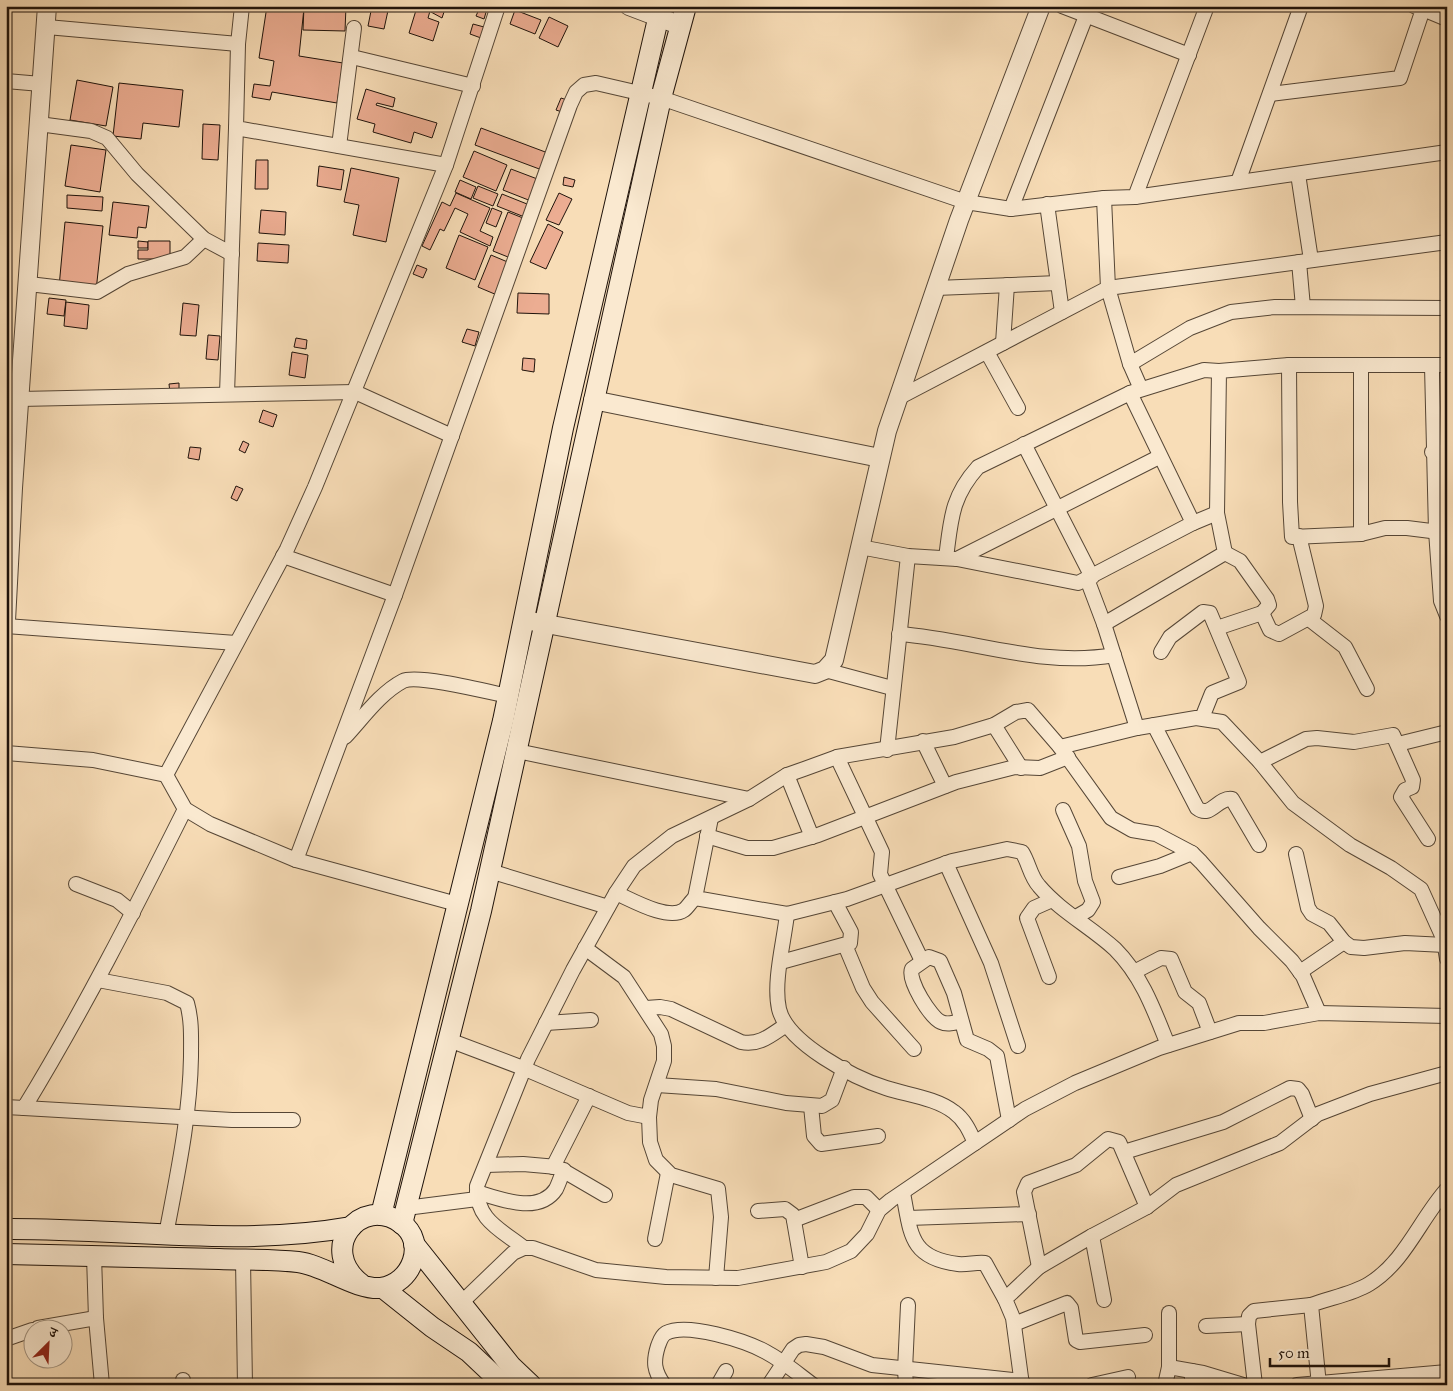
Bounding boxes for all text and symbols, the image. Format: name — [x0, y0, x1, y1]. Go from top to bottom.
north arrow — [22, 1318, 72, 1368]
text: उ — [45, 1323, 61, 1342]
scale bar — [1270, 1336, 1389, 1368]
text: 50 m — [1278, 1344, 1310, 1362]

